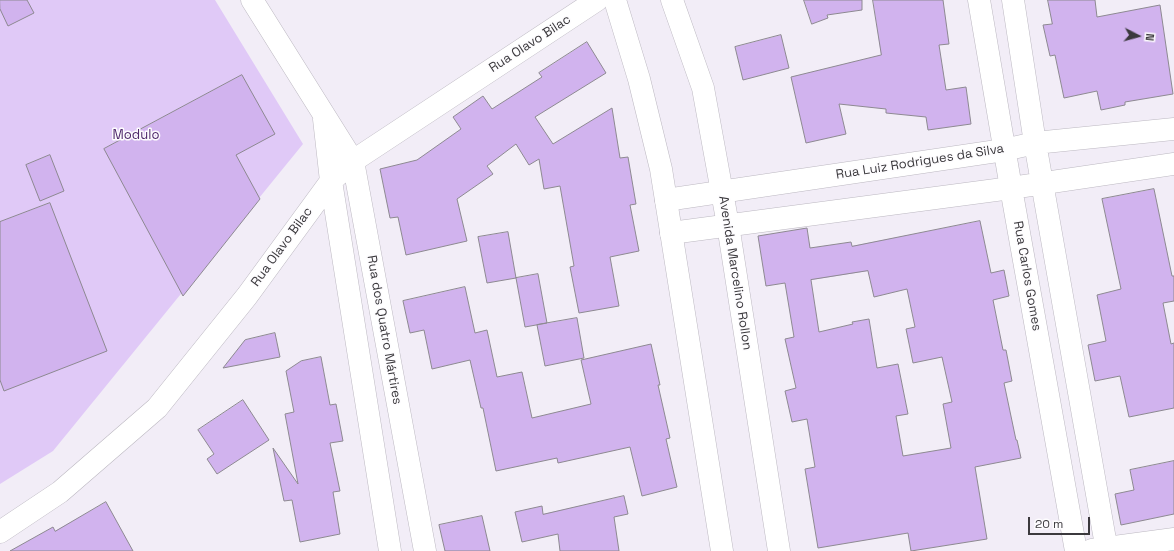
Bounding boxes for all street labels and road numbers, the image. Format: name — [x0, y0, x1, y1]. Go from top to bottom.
street label: Rua Olavo Bilac — [486, 12, 574, 76]
street label: Rua Luiz Rodrigues da Silva — [835, 141, 1005, 183]
street label: Avenida Marcelino Rollon — [715, 195, 755, 351]
street label: Rua Olavo Bilac — [248, 204, 316, 290]
street label: Rua Carlos Gomes — [1010, 220, 1044, 332]
street label: Rua dos Quatro Mártires — [363, 254, 405, 406]

